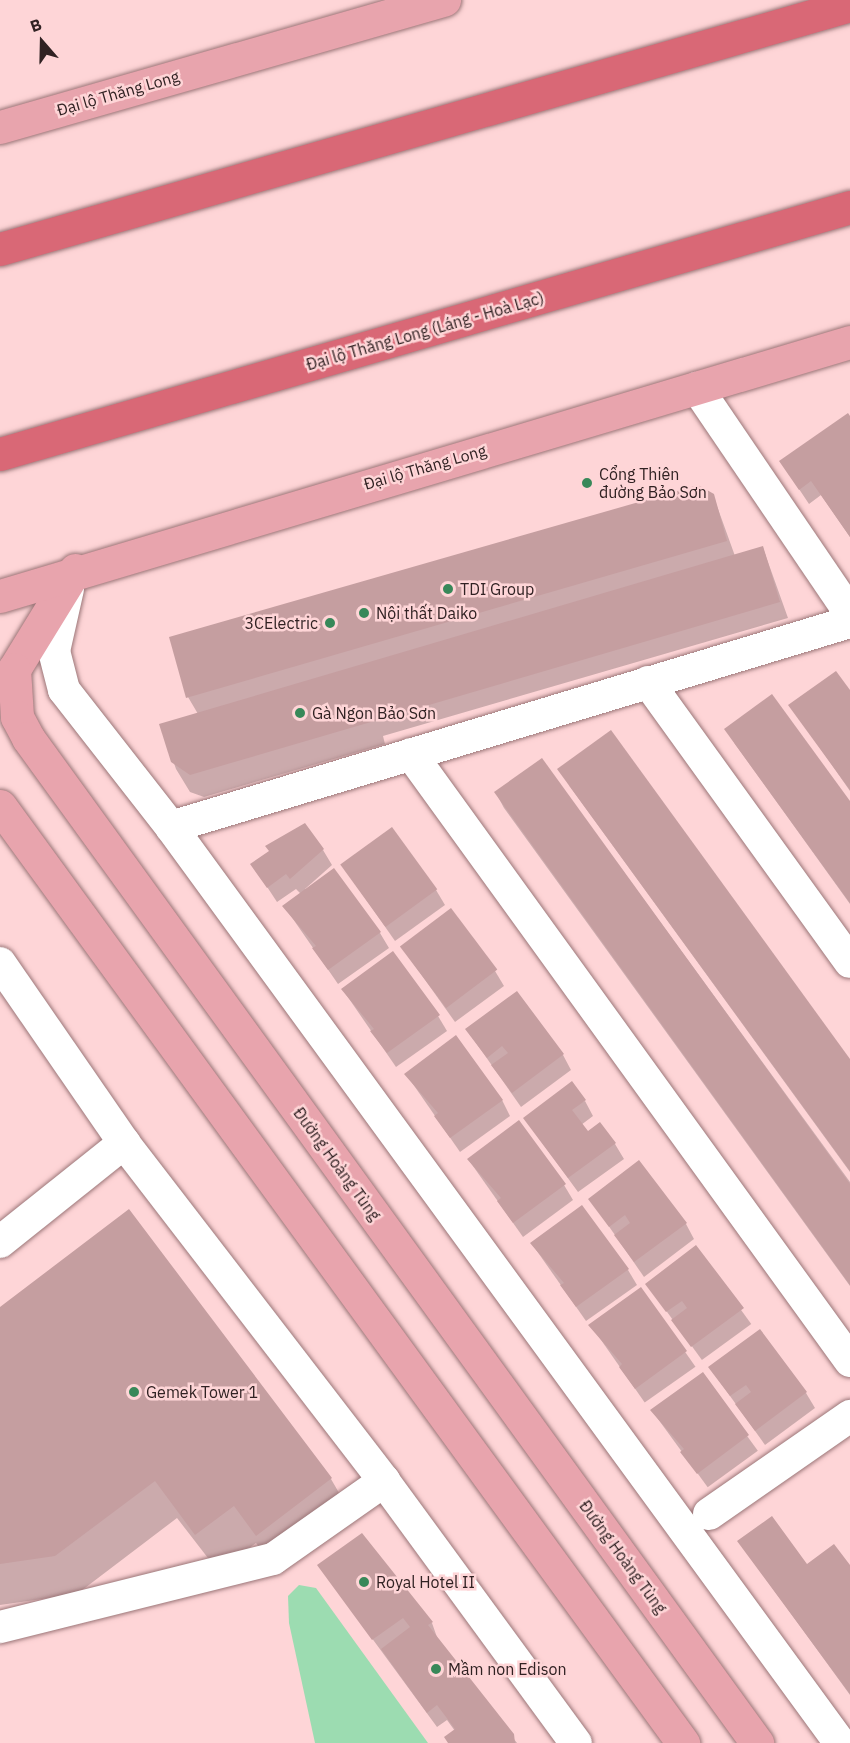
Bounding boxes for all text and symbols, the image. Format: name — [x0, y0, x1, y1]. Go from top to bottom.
north arrow — [12, 12, 72, 72]
text: B — [27, 14, 44, 36]
street label: Đại lộ Thăng Long — [54, 66, 182, 120]
street label: Đại lộ Thăng Long (Láng - Hoà Lạc) — [304, 288, 546, 374]
street label: Đại lộ Thăng Long — [361, 440, 489, 494]
place label: Cổng Thiên đường Bảo Sơn — [599, 464, 707, 502]
marker: Cổng Thiên đường Bảo Sơn — [580, 476, 594, 490]
place label: TDI Group — [460, 579, 534, 599]
marker: TDI Group — [441, 582, 455, 596]
place label: Nội thất Daiko — [376, 603, 477, 623]
marker: Nội thất Daiko — [357, 606, 371, 620]
place label: 3CElectric — [244, 613, 318, 633]
marker: 3CElectric — [323, 616, 337, 630]
place label: Gà Ngon Bảo Sơn — [312, 703, 436, 723]
marker: Gà Ngon Bảo Sơn — [293, 706, 307, 720]
street label: Đường Hoàng Tùng — [289, 1104, 385, 1224]
place label: Gemek Tower 1 — [146, 1382, 258, 1402]
marker: Gemek Tower 1 — [127, 1385, 141, 1399]
street label: Đường Hoàng Tùng — [575, 1497, 671, 1617]
place label: Royal Hotel II — [376, 1572, 475, 1592]
marker: Royal Hotel II — [357, 1575, 371, 1589]
place label: Mầm non Edison — [448, 1659, 566, 1679]
marker: Mầm non Edison — [429, 1662, 443, 1676]

